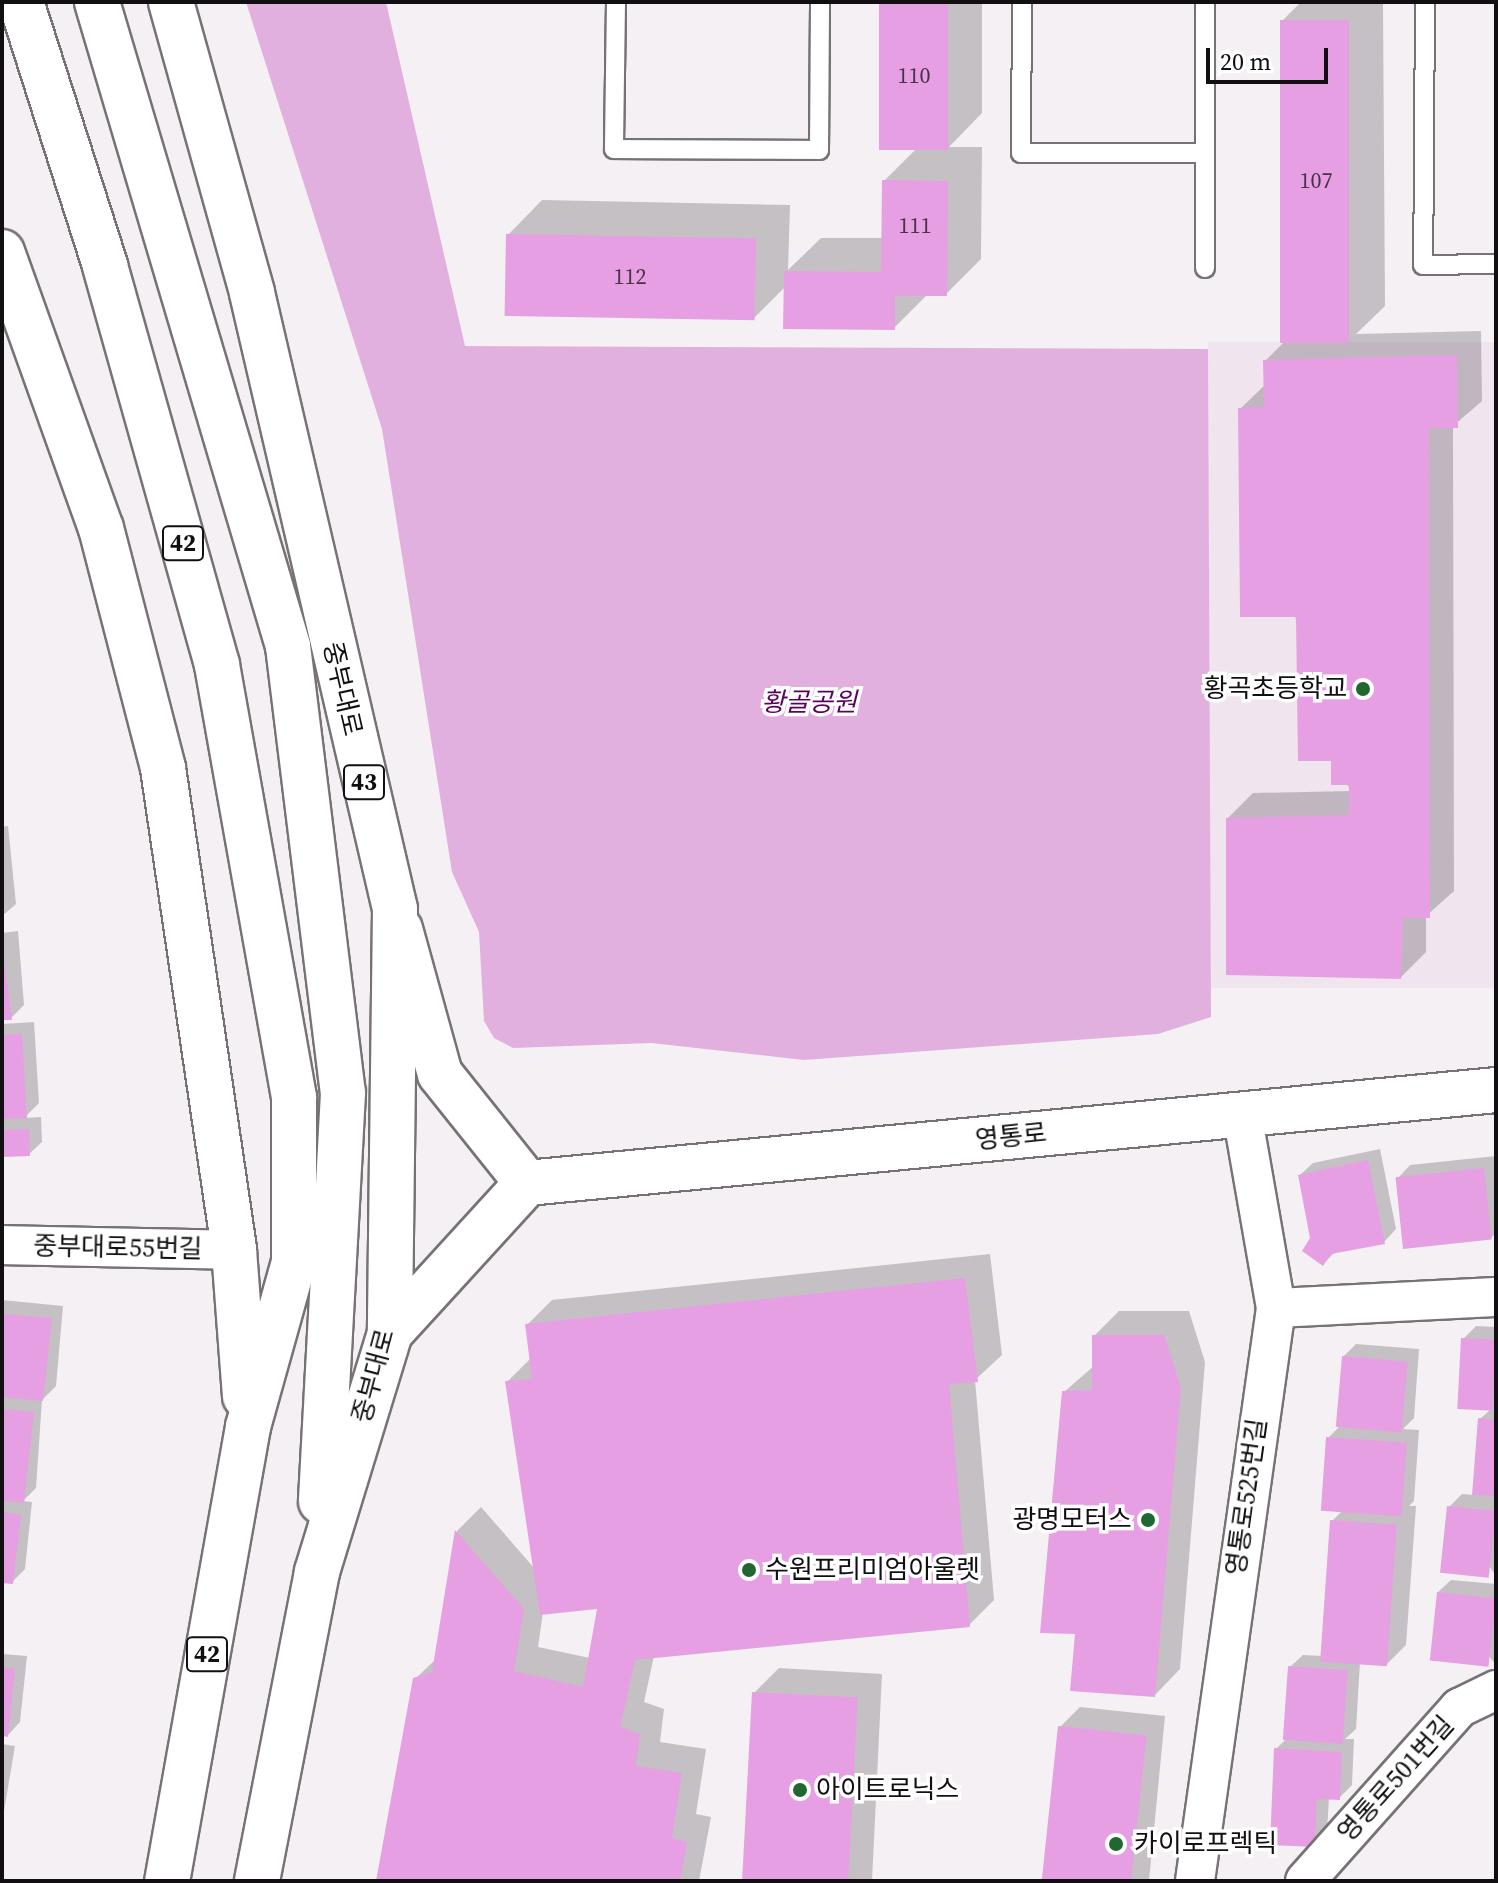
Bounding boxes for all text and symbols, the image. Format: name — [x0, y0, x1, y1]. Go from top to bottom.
scale bar — [1210, 32, 1332, 82]
text: 20 m — [1220, 45, 1271, 78]
house number: 110 — [898, 63, 930, 89]
house number: 107 — [1300, 168, 1332, 194]
house number: 111 — [899, 213, 931, 239]
house number: 112 — [614, 264, 646, 290]
road number: 42 — [161, 523, 205, 563]
street label: 중부대로 — [316, 639, 368, 739]
place label: 황곡초등학교 — [1203, 673, 1347, 705]
marker: 황곡초등학교 — [1354, 680, 1372, 698]
park label: 황골공원 — [761, 687, 857, 719]
road number: 43 — [342, 762, 386, 802]
street label: 영통로 — [974, 1118, 1048, 1156]
street label: 중부대로55번길 — [33, 1231, 203, 1265]
street label: 중부대로 — [347, 1326, 401, 1426]
street label: 영통로525번길 — [1221, 1416, 1273, 1578]
place label: 광명모터스 — [1012, 1504, 1132, 1536]
marker: 광명모터스 — [1139, 1511, 1157, 1529]
place label: 수원프리미엄아울렛 — [765, 1554, 980, 1586]
marker: 수원프리미엄아울렛 — [740, 1561, 758, 1579]
road number: 42 — [185, 1634, 229, 1674]
street label: 영통로501번길 — [1331, 1710, 1461, 1848]
place label: 아이트로닉스 — [816, 1774, 960, 1806]
marker: 아이트로닉스 — [791, 1781, 809, 1799]
place label: 카이로프렉틱 — [1134, 1828, 1278, 1860]
marker: 카이로프렉틱 — [1105, 1833, 1127, 1855]

